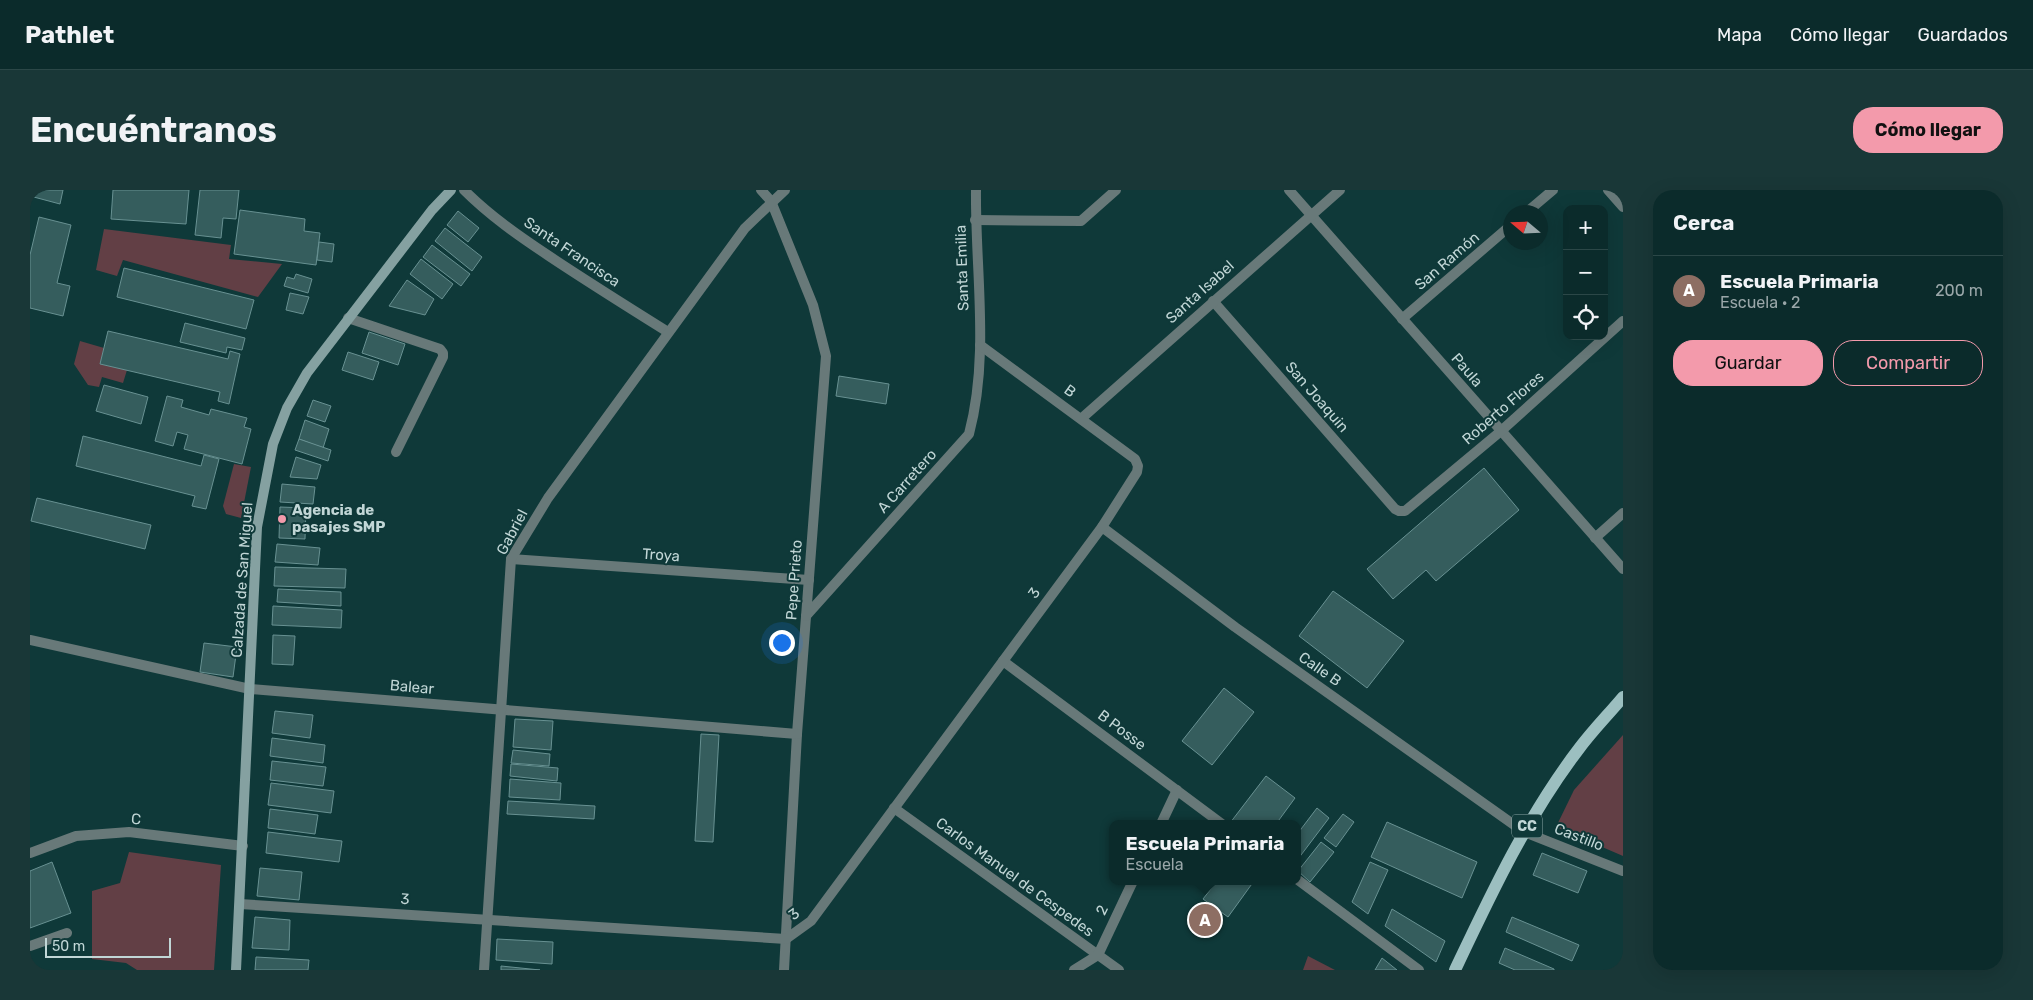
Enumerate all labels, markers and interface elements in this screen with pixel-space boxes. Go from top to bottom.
text: Pathlet [25,21,114,49]
text: Mapa [1717,24,1762,46]
text: Cómo llegar [1790,24,1889,46]
text: Guardados [1917,24,2008,46]
button: Cómo llegar [1853,107,2003,153]
text: Encuéntranos [30,109,277,151]
north arrow [1503,205,1548,250]
map controls [1563,205,1608,340]
button: + [1563,205,1608,250]
text: Cerca [1673,210,1734,235]
street label: Santa Francisca [521,213,623,291]
street label: Santa Emilia [952,225,972,311]
street label: San Ramón [1411,228,1483,294]
button: − [1563,250,1608,295]
street label: Santa Isabel [1162,257,1238,327]
text: Escuela Primaria [1720,270,1879,293]
text: A [1683,281,1695,300]
text: 200 m [1935,281,1983,300]
text: Escuela · 2 [1720,293,1801,312]
button: locate [1563,295,1608,340]
button: Guardar [1673,340,1823,386]
button: Compartir [1833,340,1983,386]
street label: Paula [1448,349,1486,391]
street label: San Joaquin [1282,358,1352,436]
street label: Roberto Flores [1459,367,1548,448]
street label: B [1061,381,1079,401]
street label: A Carretero [874,445,940,517]
place label: Agencia de pasajes SMP [292,501,385,536]
street label: Calzada de San Miguel [228,502,256,658]
street label: Gabriel [493,506,531,558]
marker: Agencia de pasajes SMP [276,513,288,525]
street label: Pepe Prieto [782,539,806,621]
street label: Troya [642,545,680,565]
street label: 3 [1024,584,1044,602]
your location [769,630,795,656]
street label: Calle B [1295,648,1345,690]
street label: Balear [389,676,435,698]
street label: B Posse [1094,706,1150,754]
street label: C [130,810,142,828]
street label: Carlos Manuel de Cespedes [932,814,1098,941]
road number: CC [1512,814,1542,838]
street label: Castillo [1552,819,1606,855]
popup [1109,820,1301,885]
text: Escuela Primaria [1126,832,1284,855]
text: Escuela [1126,855,1184,874]
street label: 3 [400,890,410,908]
pin: A [1189,901,1221,939]
street label: 2 [1092,902,1112,918]
street label: 3 [785,904,803,924]
scale bar [45,935,171,958]
text: 50 m [52,938,85,955]

